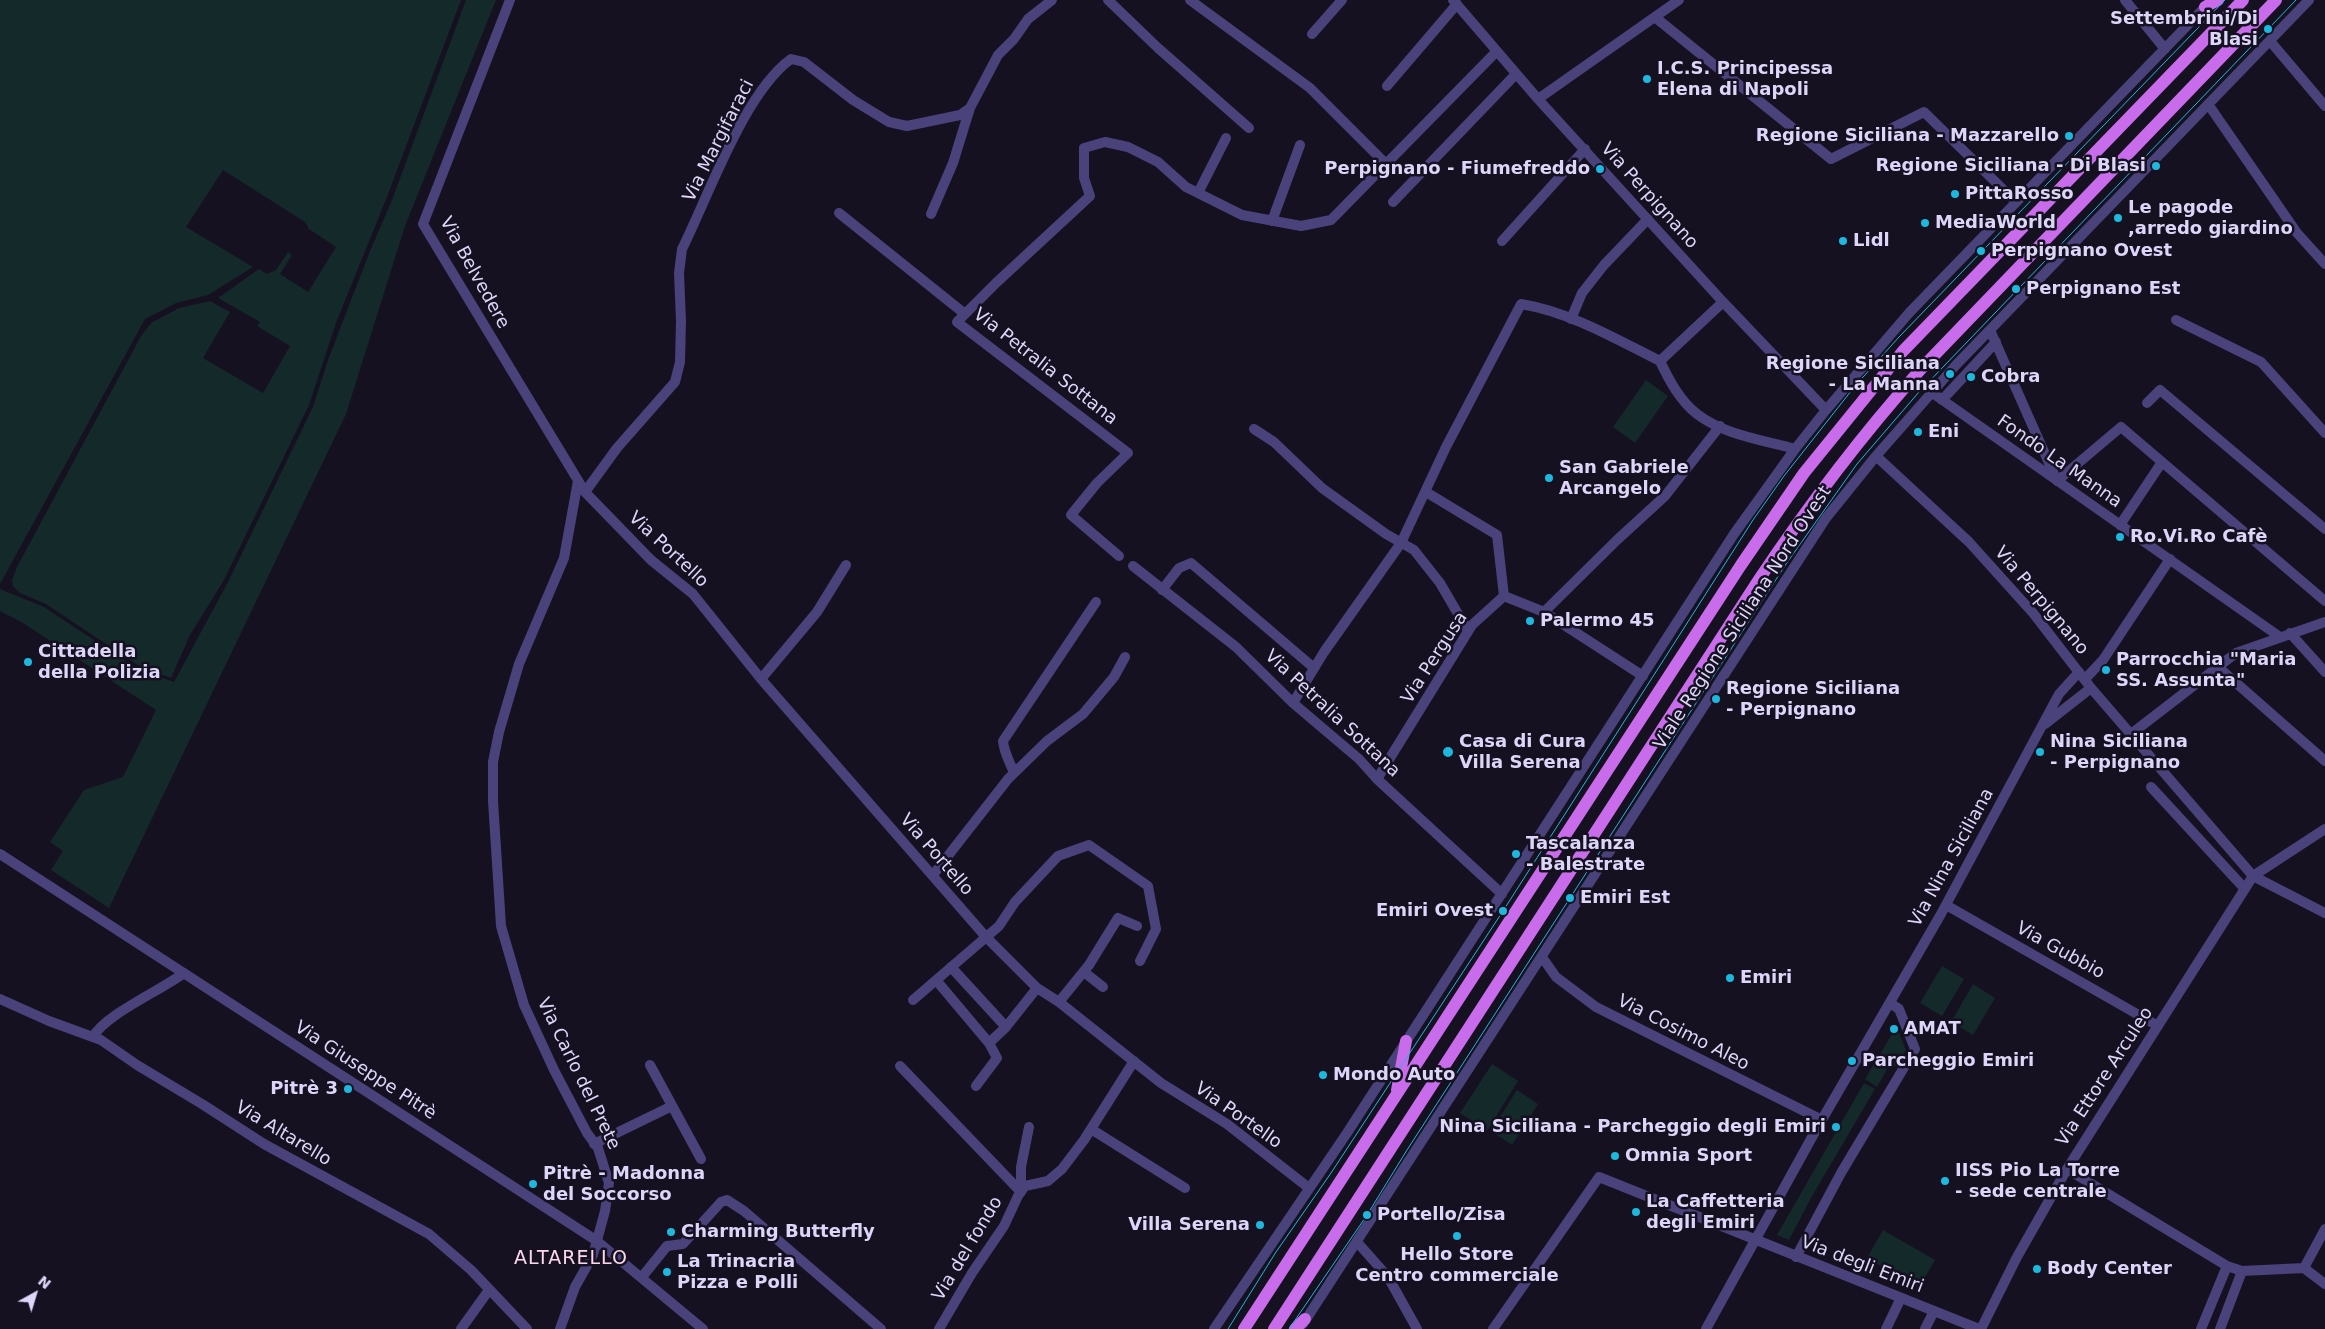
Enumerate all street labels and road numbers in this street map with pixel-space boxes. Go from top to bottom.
street label: Via Margifaraci [679,76,759,206]
street label: Via Perpignano [1596,139,1702,253]
street label: Via Belvedere [434,213,514,333]
street label: Via Petralia Sottana [969,304,1121,430]
street label: Fondo La Manna [1992,411,2126,513]
street label: Viale Regione Siciliana Nord Ovest [1650,482,1836,754]
street label: Via Portello [624,508,712,592]
street label: Via Perpignano [1989,542,2093,660]
street label: Via Pergusa [1397,608,1473,708]
street label: Via Petralia Sottana [1260,646,1404,782]
street label: Via Nina Siciliana [1905,785,1999,931]
street label: Via Portello [895,810,977,900]
street label: Via Gubbio [2012,918,2108,984]
street label: Via Cosimo Aleo [1613,990,1753,1076]
street label: Via Carlo del Prete [532,994,624,1154]
street label: Via Ettore Arculeo [2052,1003,2158,1151]
street label: Via Giuseppe Pitrè [290,1017,440,1125]
street label: Via Portello [1190,1078,1286,1154]
street label: Via Altarello [231,1097,335,1171]
street label: Via del fondo [928,1193,1008,1305]
street label: Via degli Emiri [1798,1232,1926,1298]

